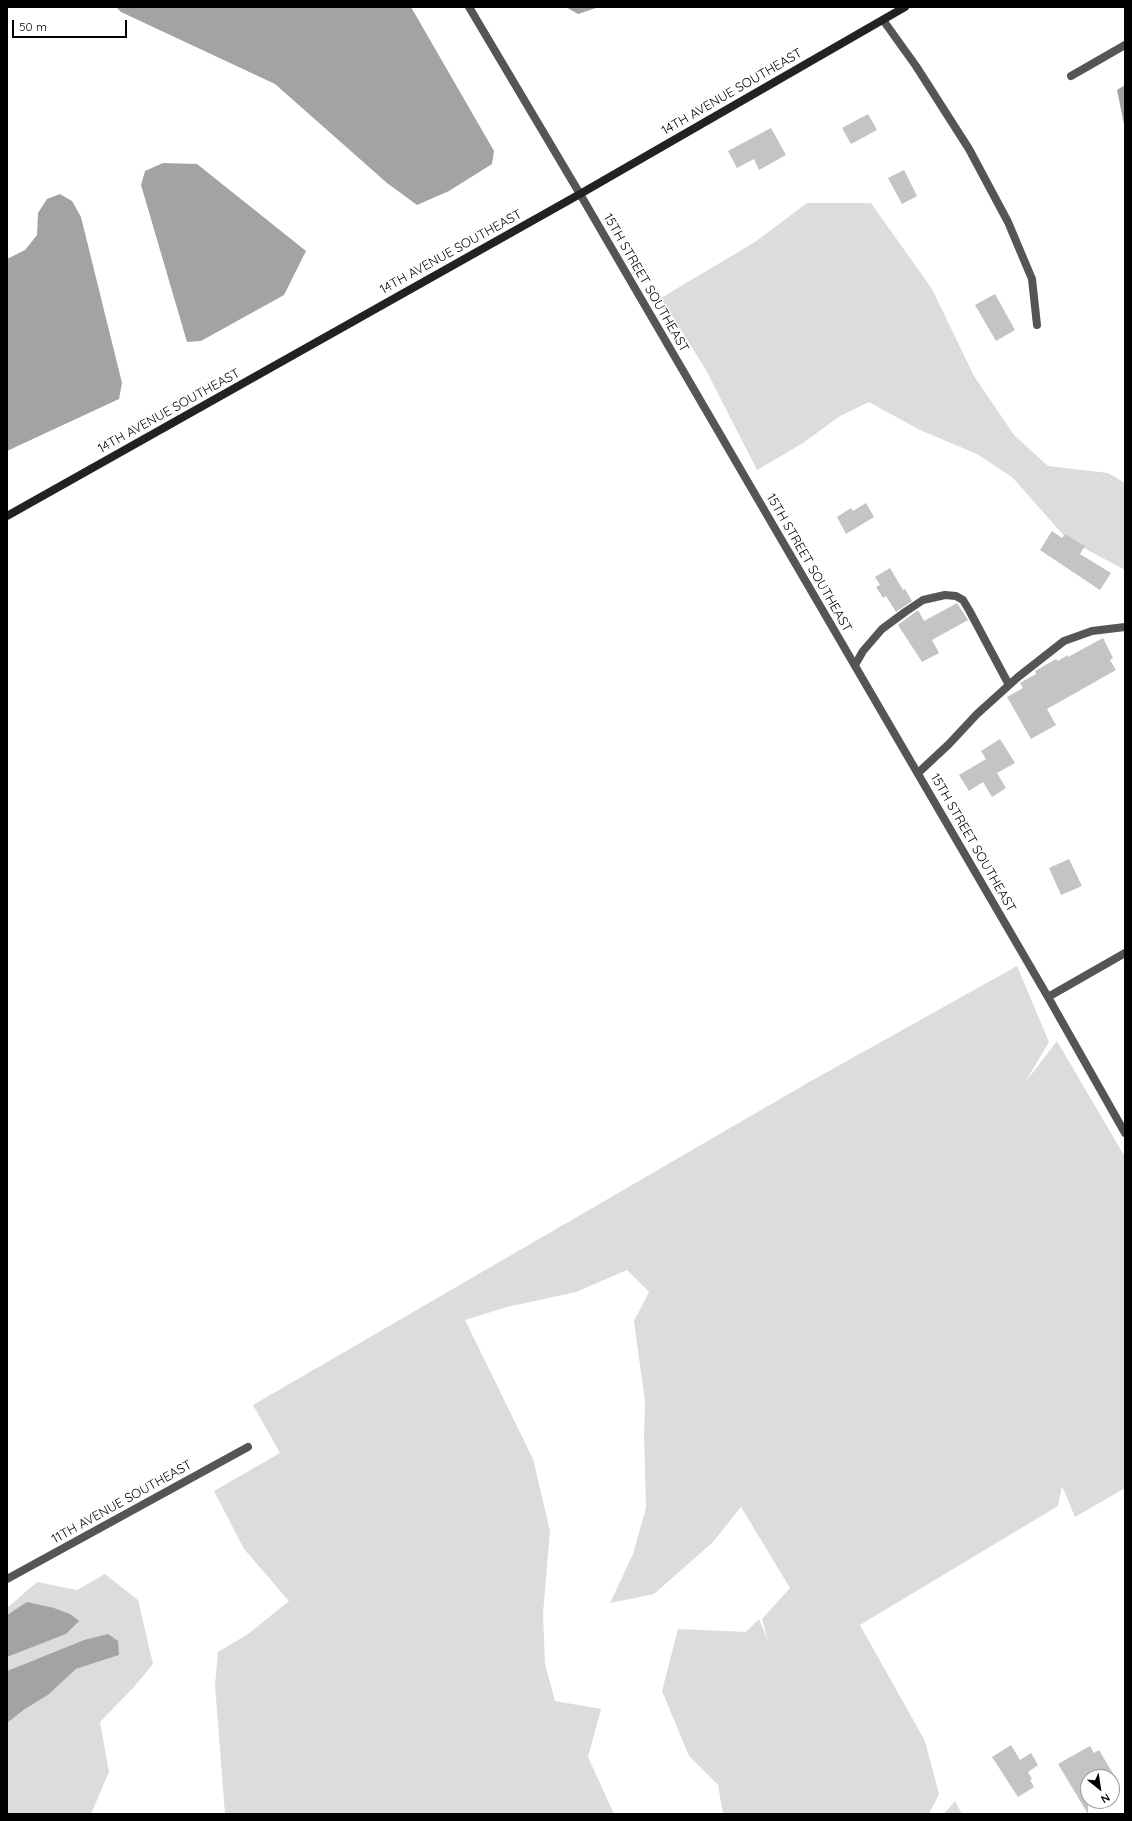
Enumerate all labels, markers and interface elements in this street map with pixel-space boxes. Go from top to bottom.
scale bar [14,12,129,38]
text: 50 m [19,19,47,34]
street label: 14TH AVENUE SOUTHEAST [659,45,805,139]
street label: 14TH AVENUE SOUTHEAST [377,206,525,298]
street label: 15TH STREET SOUTHEAST [600,211,692,355]
street label: 14TH AVENUE SOUTHEAST [95,365,243,457]
street label: 15TH STREET SOUTHEAST [763,491,855,635]
street label: 15TH STREET SOUTHEAST [927,771,1019,915]
street label: 11TH AVENUE SOUTHEAST [49,1457,195,1547]
north arrow [1080,1769,1120,1809]
text: N [1098,1790,1113,1807]

